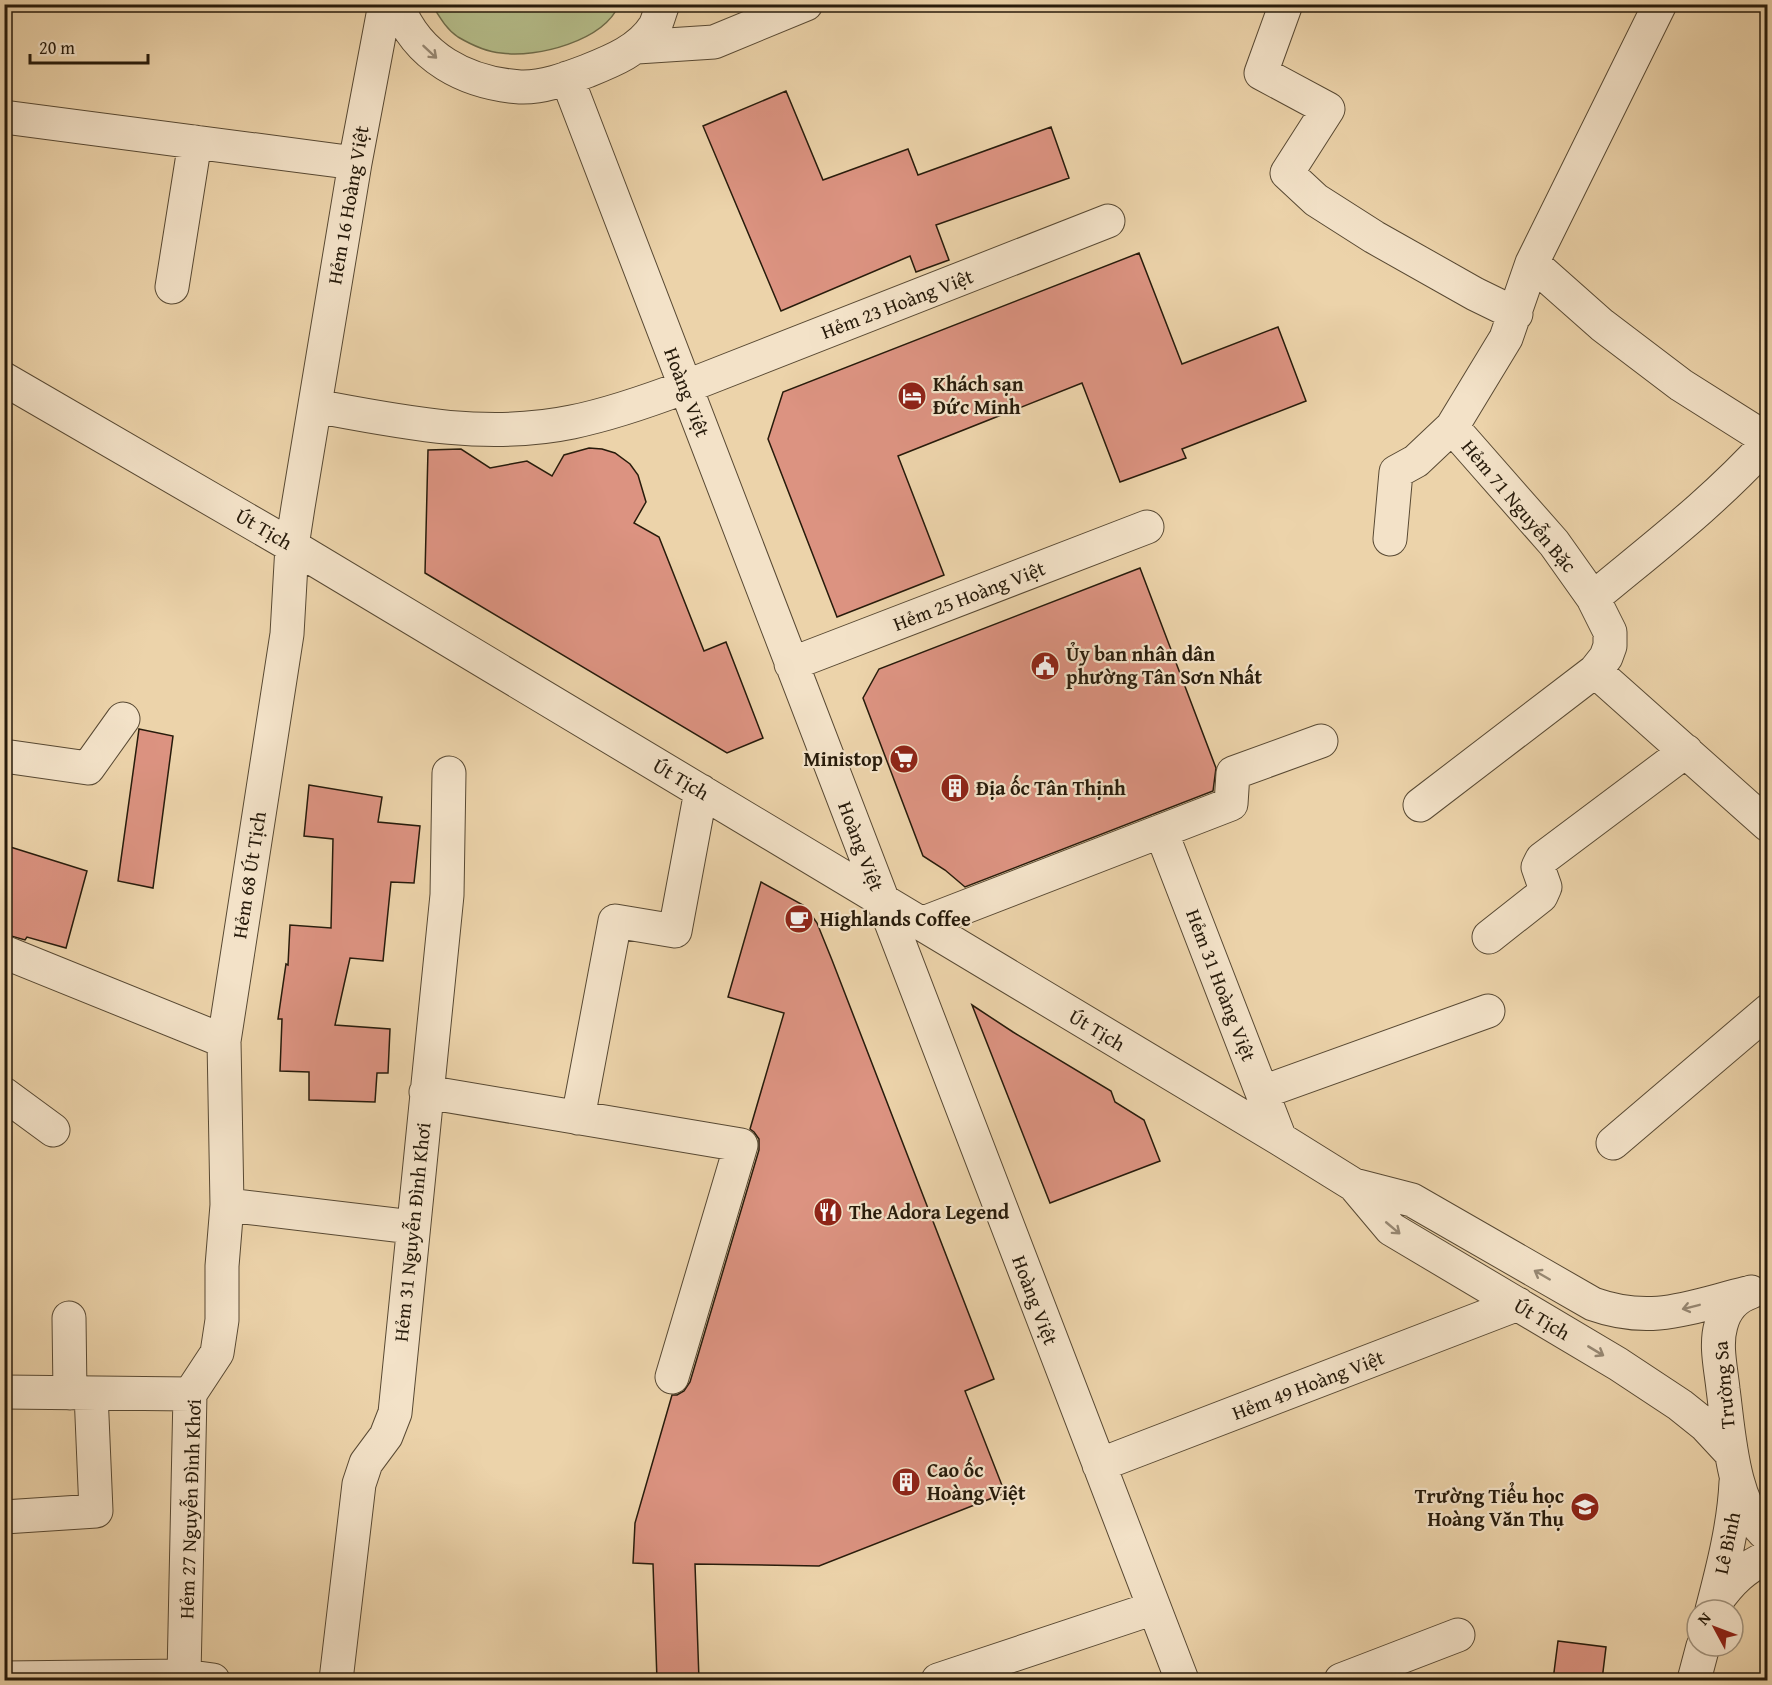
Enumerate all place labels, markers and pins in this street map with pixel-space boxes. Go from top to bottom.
place label: Khách sạn Đức Minh [933,369,1024,421]
hotel icon: Khách sạn Đức Minh [896,380,928,412]
place label: Ủy ban nhân dân phường Tân Sơn Nhất [1066,639,1263,691]
public building icon: Ủy ban nhân dân phường Tân Sơn Nhất [1029,650,1061,682]
supermarket icon: Ministop [888,743,920,775]
place label: Ministop [803,744,883,773]
building icon: Địa ốc Tân Thịnh [939,772,971,804]
place label: Địa ốc Tân Thịnh [976,773,1126,802]
cafe icon: Highlands Coffee [783,903,815,935]
place label: Highlands Coffee [820,904,971,933]
restaurant icon: The Adora Legend [812,1196,844,1228]
place label: The Adora Legend [849,1197,1010,1226]
place label: Cao ốc Hoàng Việt [927,1455,1026,1507]
building icon: Cao ốc Hoàng Việt [890,1466,922,1498]
place label: Trường Tiểu học Hoàng Văn Thụ [1415,1481,1565,1533]
school or university icon: Trường Tiểu học Hoàng Văn Thụ [1569,1491,1601,1523]

